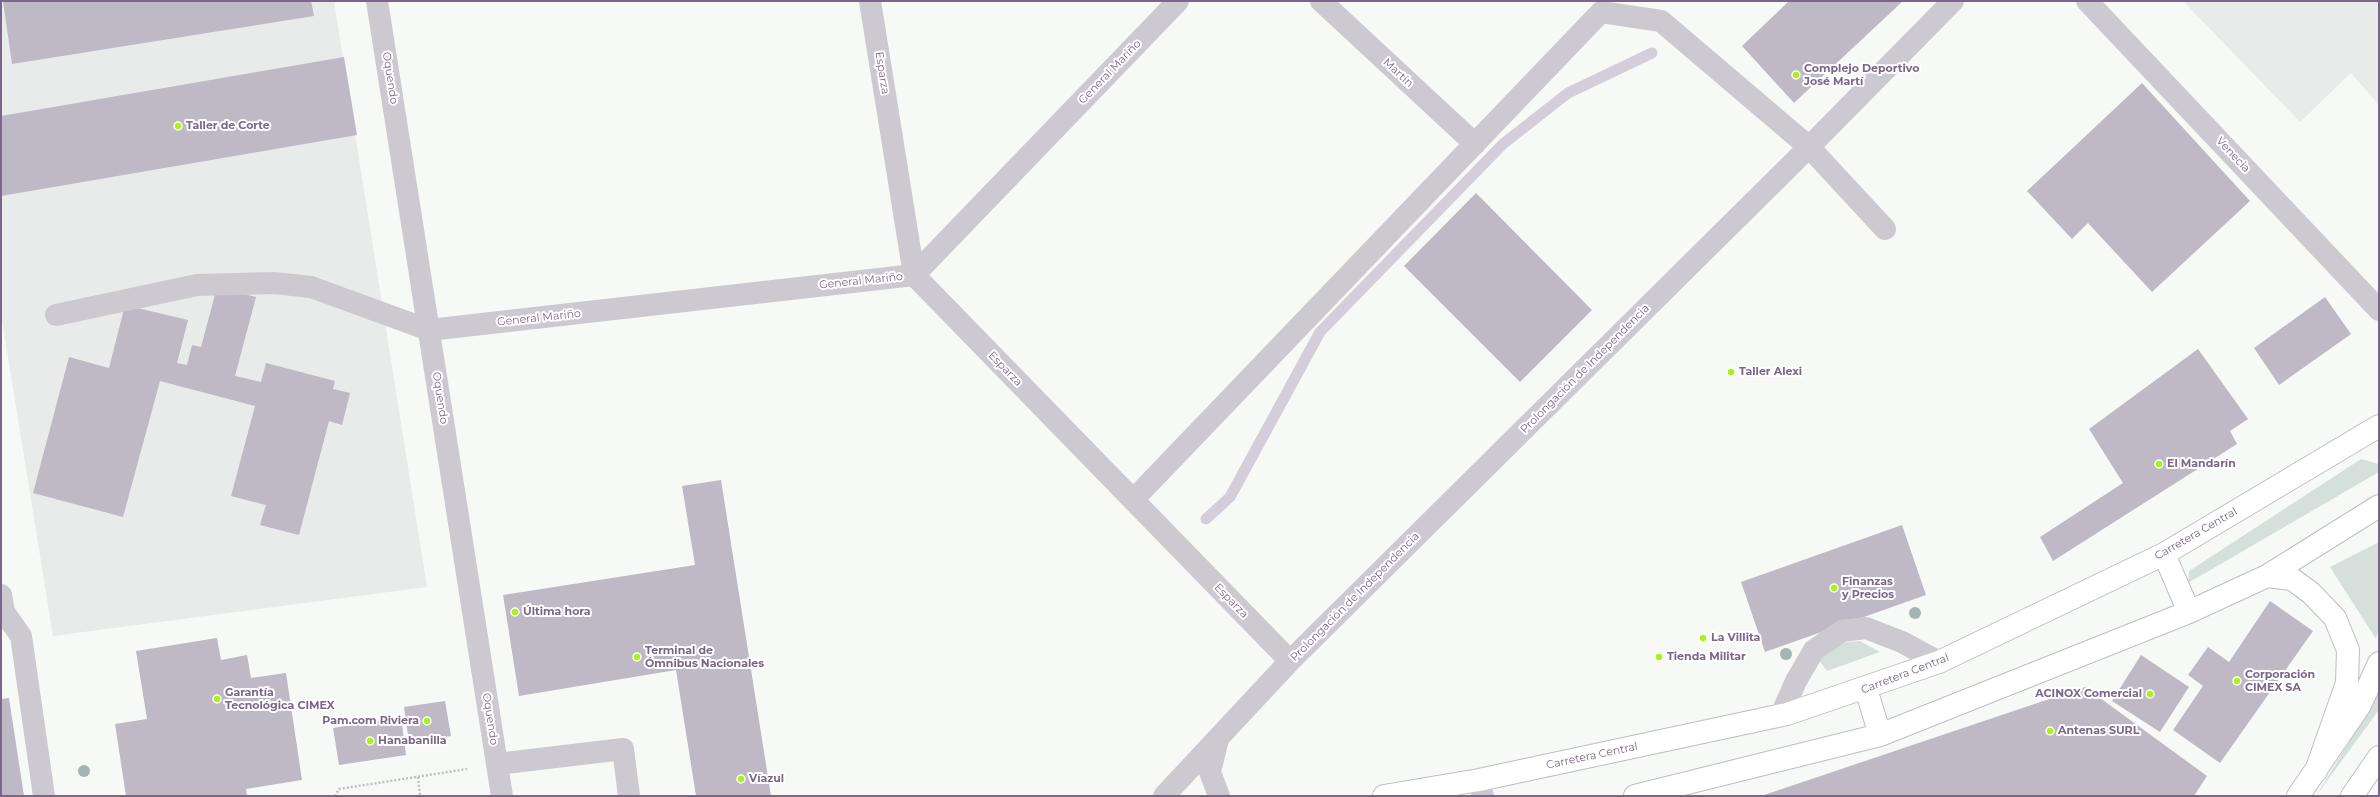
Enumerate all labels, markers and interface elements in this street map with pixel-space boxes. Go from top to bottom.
street label: General Mariño [1076,37,1144,107]
street label: Oquendo [379,51,401,105]
street label: Esparza [872,51,892,95]
street label: Martín [1380,56,1416,90]
place label: Complejo Deportivo José Martí [1804,62,1919,88]
marker: Complejo Deportivo José Martí [1791,70,1801,80]
place label: Taller de Corte [186,119,270,133]
marker: Taller de Corte [173,121,183,131]
street label: Venecia [2213,135,2253,175]
street label: General Mariño [818,270,904,292]
street label: Prolongación de Independencia [1518,302,1652,436]
street label: General Mariño [496,307,582,329]
street label: Esparza [985,349,1025,389]
place label: Taller Alexi [1739,365,1802,379]
marker: Taller Alexi [1726,367,1736,377]
street label: Oquendo [429,371,451,425]
place label: El Mandarín [2167,457,2236,471]
marker: El Mandarín [2154,459,2164,469]
street label: Carretera Central [2152,505,2240,563]
street label: Prolongación de Independencia [1288,530,1422,664]
place label: Finanzas y Precios [1842,575,1894,601]
street label: Esparza [1211,581,1251,621]
marker: Finanzas y Precios [1829,583,1839,593]
place label: Última hora [523,605,590,619]
marker: Última hora [510,607,520,617]
place label: La Villita [1711,631,1760,645]
marker: La Villita [1698,633,1708,643]
place label: Terminal de Ómnibus Nacionales [645,644,764,670]
place label: Tienda Militar [1667,650,1746,664]
street label: Carretera Central [1859,651,1951,697]
marker: Terminal de Ómnibus Nacionales [632,652,642,662]
marker: Tienda Militar [1654,652,1664,662]
place label: Corporación CIMEX SA [2245,668,2315,694]
marker: Corporación CIMEX SA [2232,676,2242,686]
place label: Garantía Tecnológica CIMEX [225,686,335,712]
place label: ACINOX Comercial [2035,687,2142,701]
marker: ACINOX Comercial [2145,689,2155,699]
street label: Oquendo [479,692,501,746]
marker: Garantía Tecnológica CIMEX [212,694,222,704]
place label: Pam.com Riviera [322,714,419,728]
marker: Pam.com Riviera [422,716,432,726]
place label: Antenas SURL [2058,724,2139,738]
marker: Antenas SURL [2045,726,2055,736]
place label: Hanabanilla [378,734,447,748]
marker: Hanabanilla [365,736,375,746]
street label: Carretera Central [1545,740,1639,772]
place label: Víazul [749,772,784,786]
marker: Víazul [736,774,746,784]

